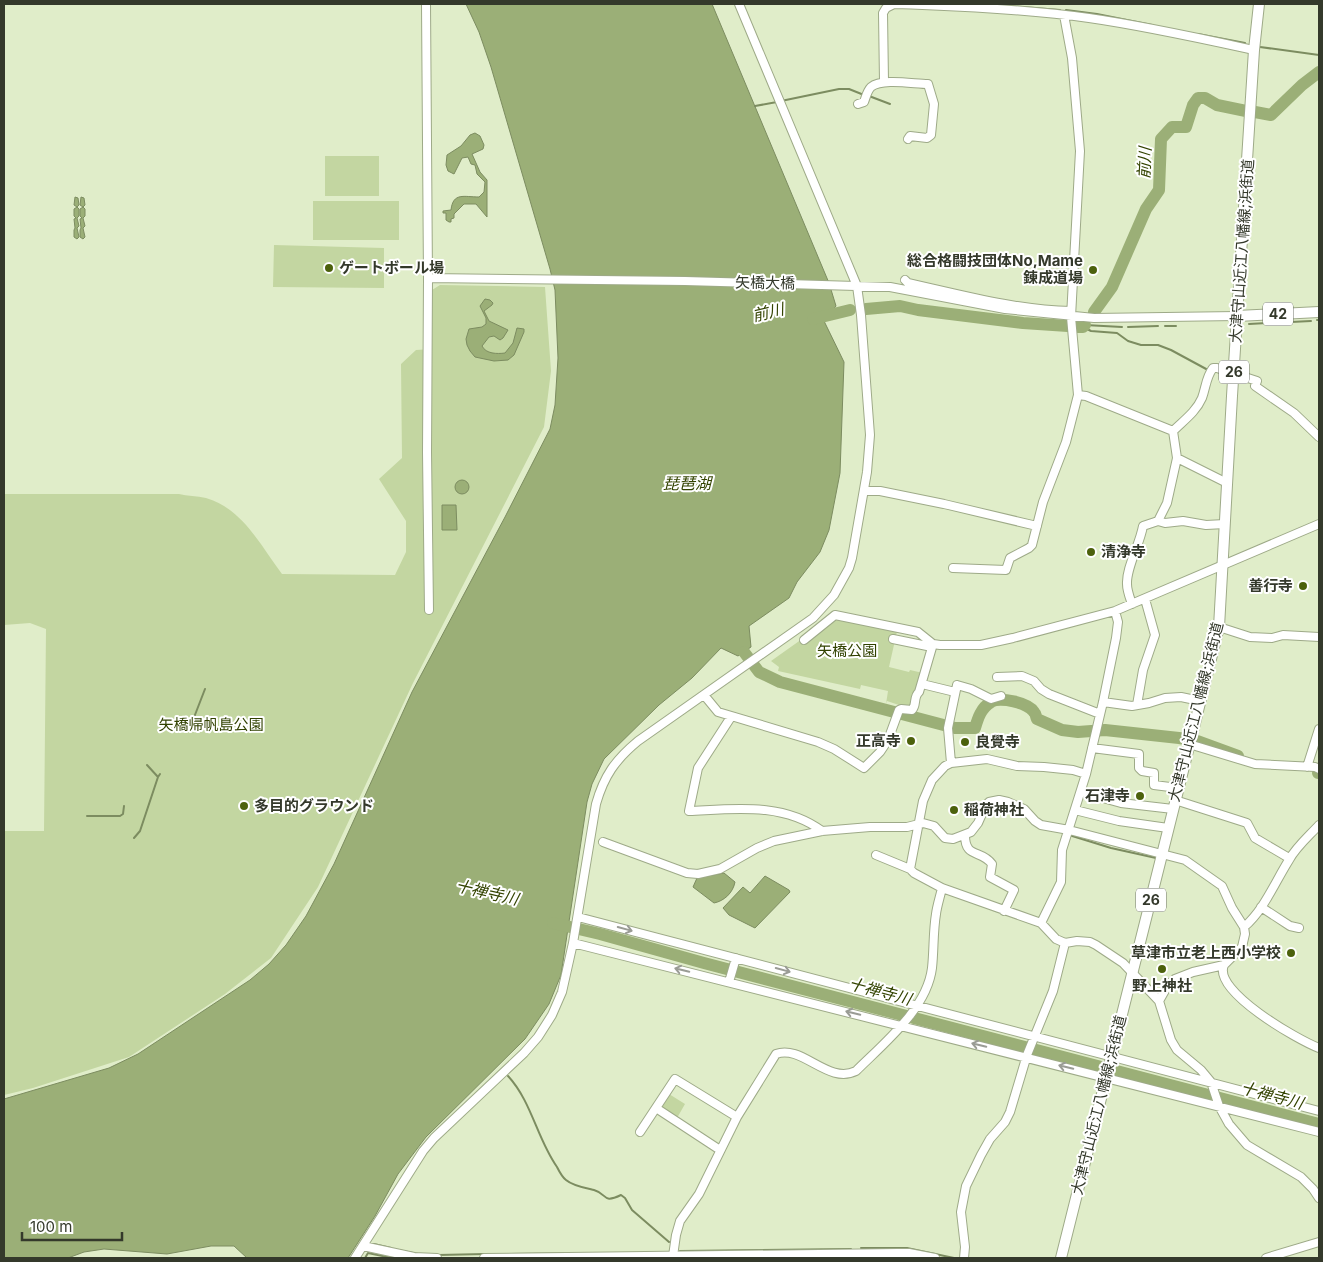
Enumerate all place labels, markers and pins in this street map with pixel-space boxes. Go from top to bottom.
place label: 総合格闘技団体No,Mame 錬成道場 [907,251,1083,287]
place label: ゲートボール場 [339,258,444,277]
marker: ゲートボール場 [323,262,335,274]
marker: 総合格闘技団体No,Mame 錬成道場 [1087,264,1099,276]
place label: 清浄寺 [1101,542,1146,561]
marker: 清浄寺 [1085,546,1097,558]
place label: 善行寺 [1248,576,1293,595]
marker: 善行寺 [1297,580,1309,592]
place label: 正高寺 [856,731,901,750]
place label: 良覺寺 [975,732,1020,751]
marker: 正高寺 [905,735,917,747]
marker: 良覺寺 [959,736,971,748]
place label: 石津寺 [1085,786,1130,805]
marker: 石津寺 [1134,790,1146,802]
place label: 多目的グラウンド [254,796,374,815]
marker: 多目的グラウンド [238,800,250,812]
place label: 稲荷神社 [964,800,1024,819]
marker: 稲荷神社 [948,804,960,816]
place label: 草津市立老上西小学校 [1131,943,1281,962]
marker: 草津市立老上西小学校 [1285,947,1297,959]
marker: 野上神社 [1156,963,1168,975]
place label: 野上神社 [1132,976,1192,995]

